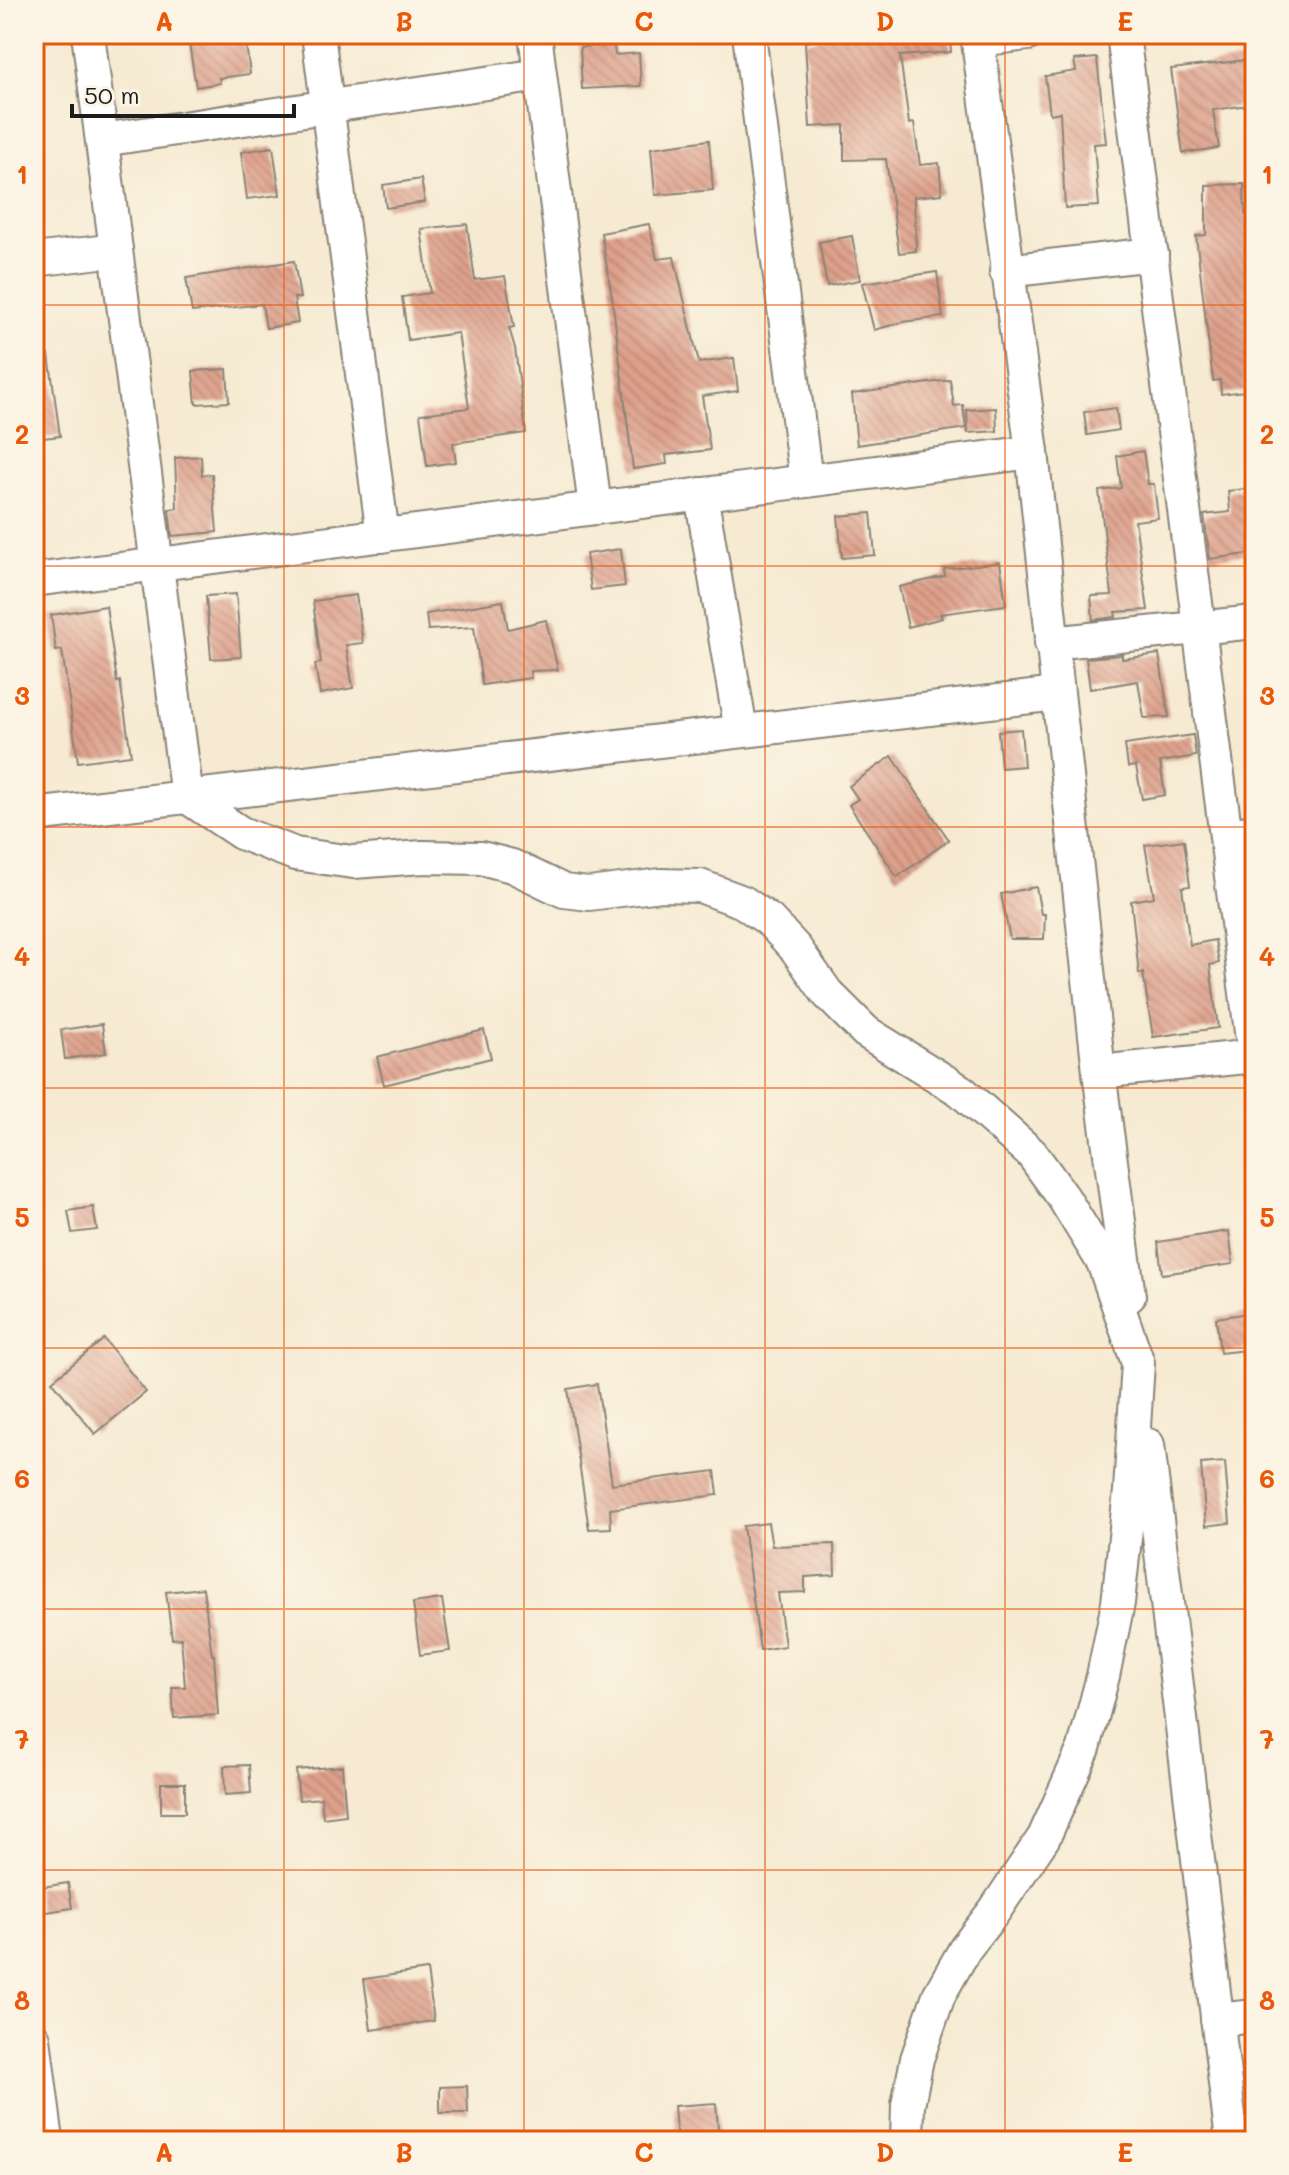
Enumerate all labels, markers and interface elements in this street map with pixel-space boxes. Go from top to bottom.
text: A [155,4,173,38]
text: B [395,4,413,38]
text: C [634,4,654,38]
text: D [876,4,894,38]
text: E [1117,4,1133,38]
scale bar [72,68,294,118]
text: 50 m [84,79,140,110]
text: 1 [16,157,28,191]
text: 1 [1261,157,1273,191]
text: 2 [15,417,29,451]
text: 2 [1260,417,1274,451]
text: 3 [14,678,30,712]
text: 3 [1259,678,1275,712]
text: 4 [14,939,30,973]
text: 4 [1259,939,1275,973]
text: 5 [14,1200,30,1234]
text: 5 [1259,1200,1275,1234]
text: 6 [14,1461,30,1495]
text: 6 [1259,1461,1275,1495]
text: 7 [15,1722,29,1756]
text: 7 [1260,1722,1274,1756]
text: 8 [14,1983,30,2017]
text: 8 [1259,1983,1275,2017]
text: A [155,2135,173,2169]
text: B [395,2135,413,2169]
text: C [634,2135,654,2169]
text: D [876,2135,894,2169]
text: E [1117,2135,1133,2169]

